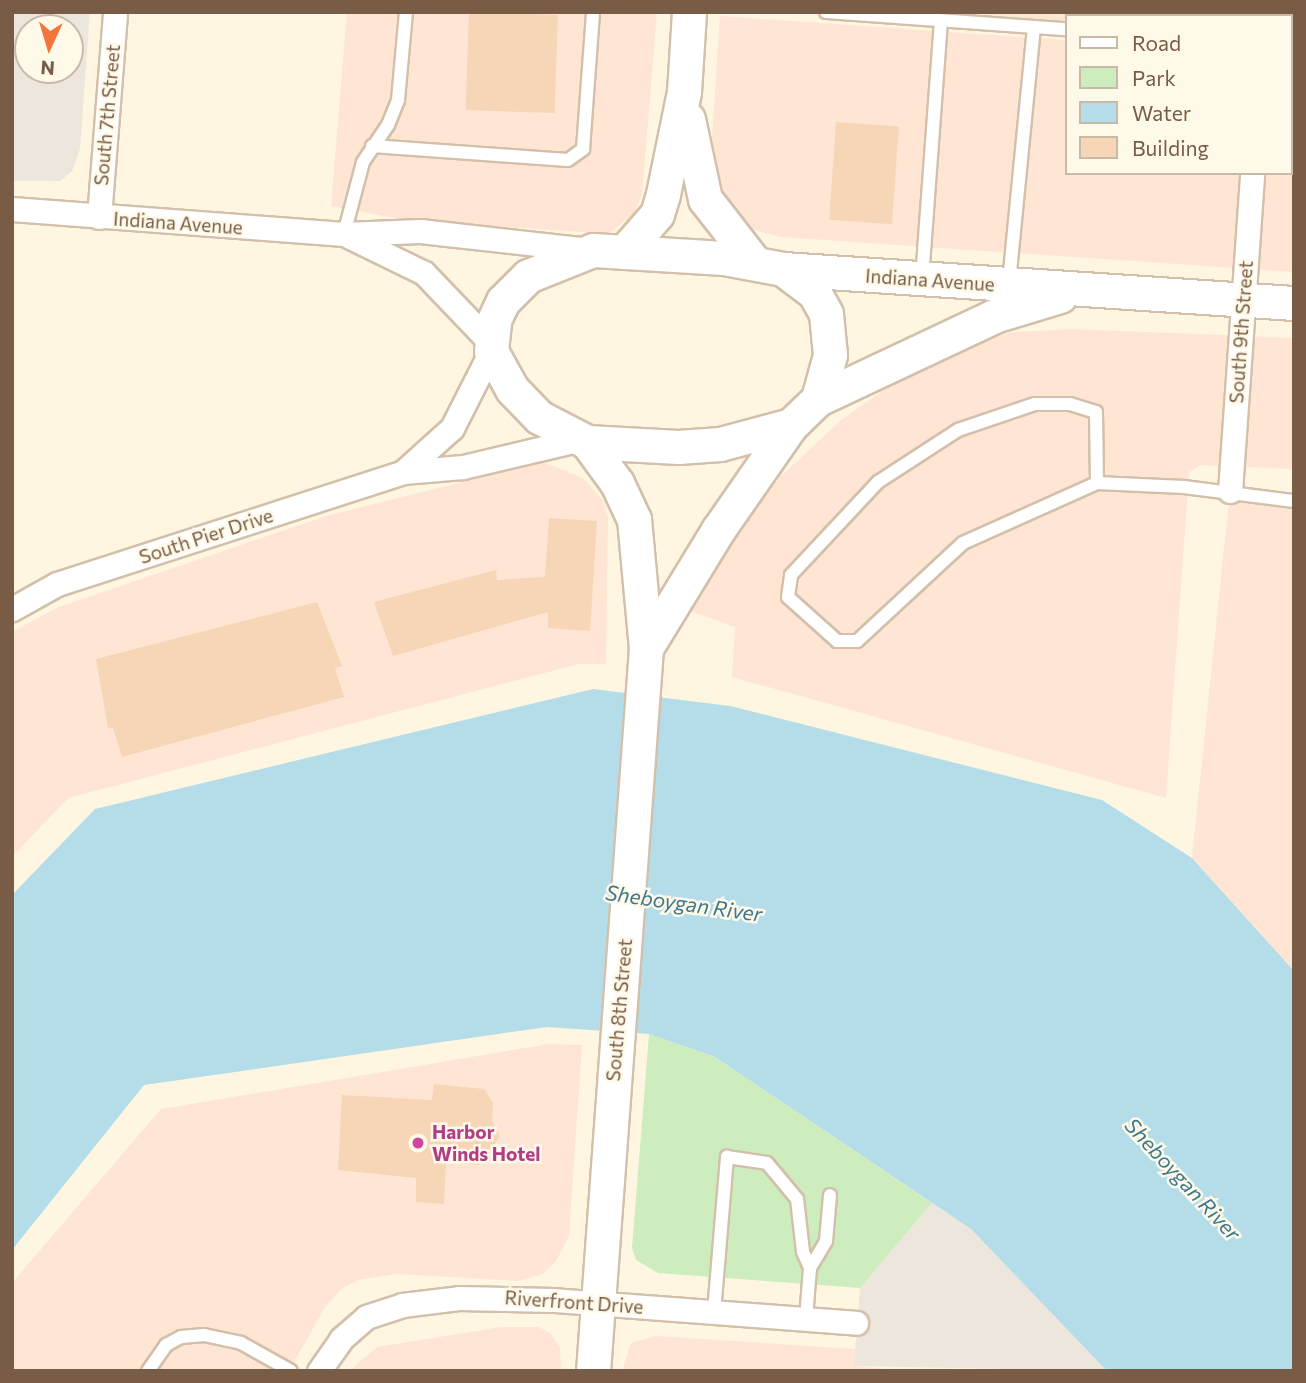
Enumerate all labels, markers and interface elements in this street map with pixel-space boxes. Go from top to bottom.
north arrow [14,14,84,84]
legend [1064,14,1292,175]
text: Road [1132,30,1181,55]
street label: South 7th Street [89,44,125,186]
text: N [40,56,56,80]
text: Park [1132,65,1176,90]
text: Water [1132,100,1191,125]
text: Building [1132,135,1209,160]
street label: Indiana Avenue [112,207,244,239]
street label: South 9th Street [1225,260,1257,404]
street label: Indiana Avenue [864,264,996,296]
street label: South Pier Drive [136,504,276,568]
water label: Sheboygan River [604,880,764,926]
street label: South 8th Street [601,938,637,1082]
water label: Sheboygan River [1120,1113,1246,1245]
place label: Harbor Winds Hotel [432,1121,540,1165]
marker: Harbor Winds Hotel [410,1135,426,1151]
street label: Riverfront Drive [504,1286,644,1318]

